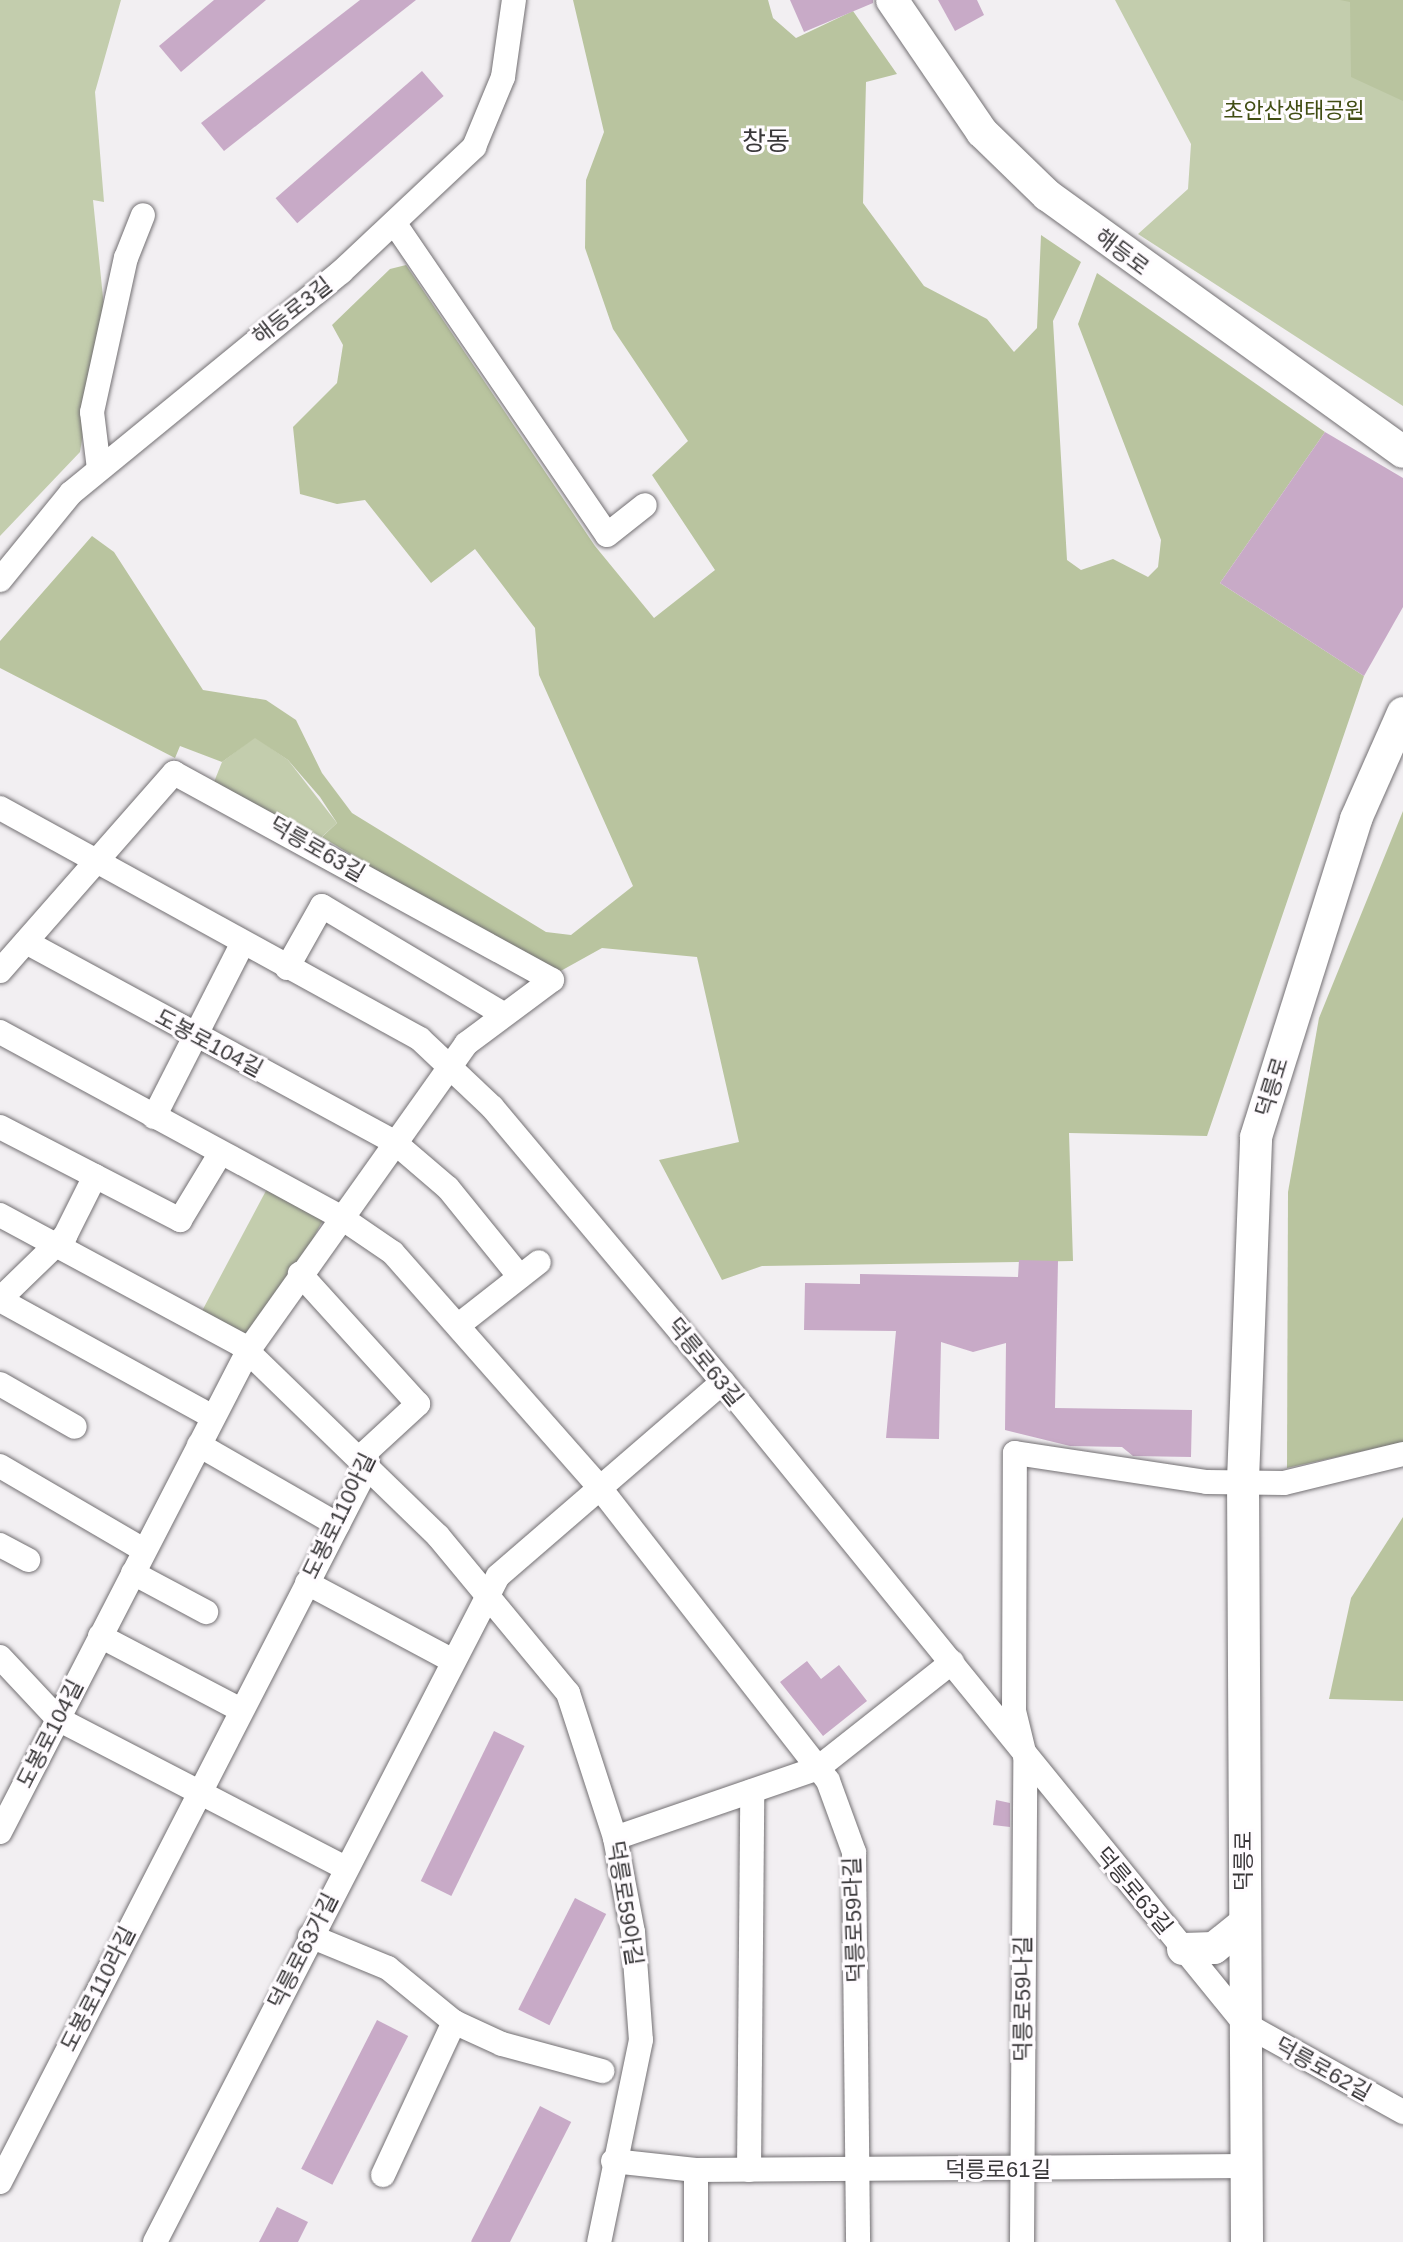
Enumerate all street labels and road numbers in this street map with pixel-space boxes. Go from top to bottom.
street label: 해등로 [1090,223,1154,281]
street label: 해등로3길 [247,272,337,350]
street label: 덕릉로63길 [265,811,369,887]
street label: 도봉로104길 [151,1004,267,1082]
street label: 덕릉로 [1251,1054,1293,1120]
street label: 덕릉로63길 [662,1313,748,1411]
street label: 도봉로110아길 [297,1449,381,1583]
street label: 도봉로104길 [12,1676,88,1792]
street label: 덕릉로 [1231,1831,1257,1891]
street label: 덕릉로59아길 [602,1839,648,1967]
street label: 덕릉로63길 [1090,1842,1178,1940]
street label: 덕릉로59라길 [839,1857,869,1983]
street label: 덕릉로63가길 [263,1889,343,2013]
street label: 도봉로110라길 [55,1922,141,2056]
street label: 덕릉로59나길 [1010,1936,1036,2062]
street label: 덕릉로62길 [1270,2032,1376,2106]
street label: 덕릉로61길 [945,2157,1051,2183]

